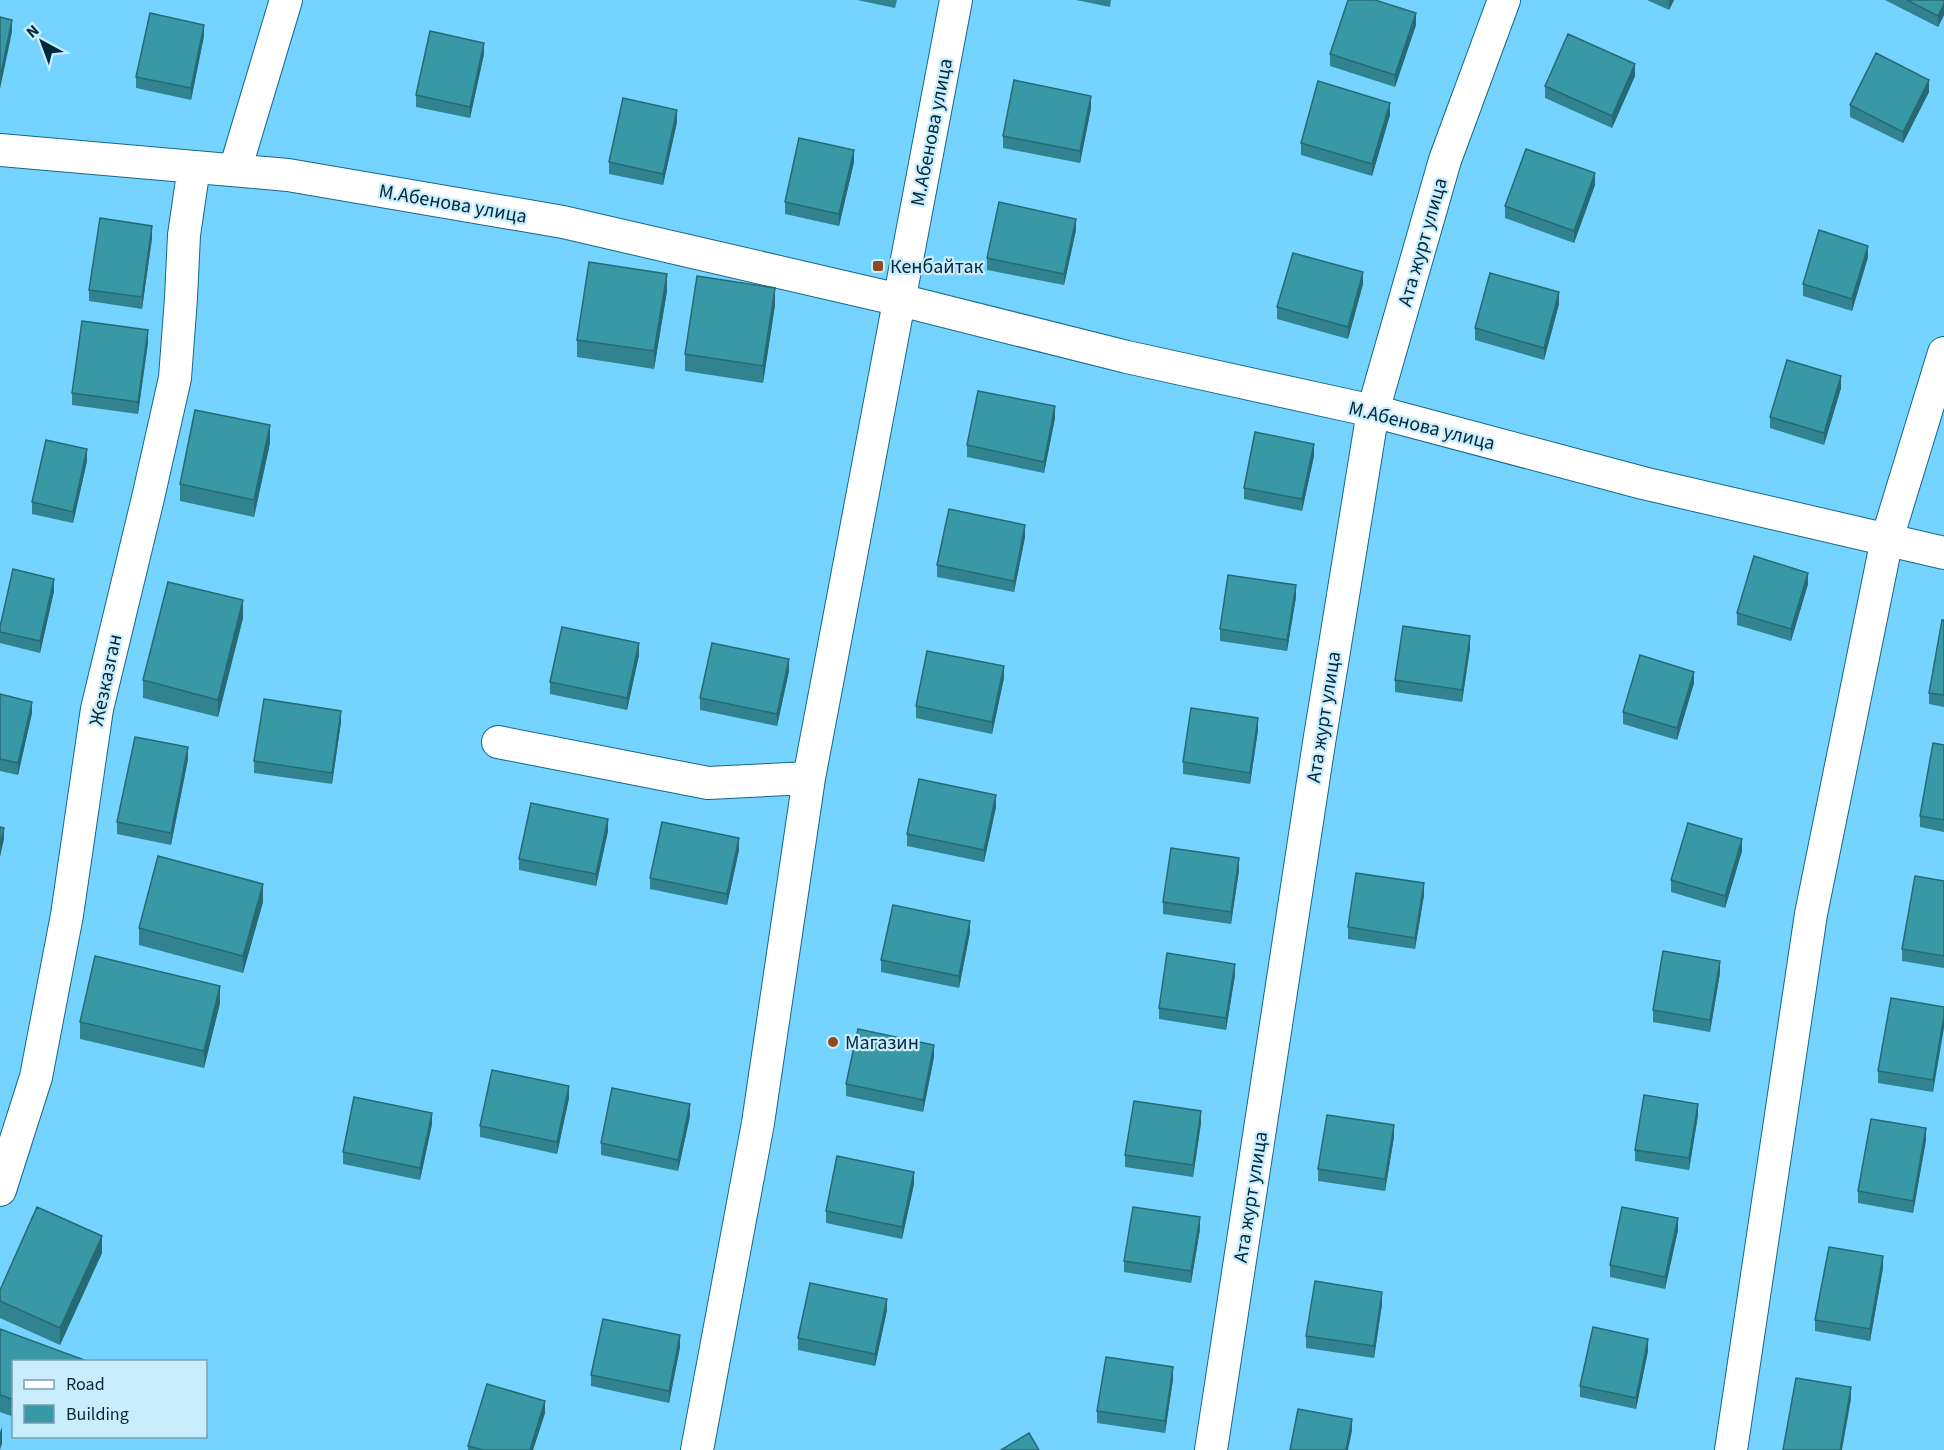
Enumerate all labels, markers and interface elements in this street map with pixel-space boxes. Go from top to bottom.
north arrow [12,12,72,72]
text: N [22,20,44,43]
street label: М.Абенова улица [904,56,960,208]
street label: Ата журт улица [1391,175,1455,310]
street label: М.Абенова улица [377,177,529,231]
place label: Кенбайтак [890,253,984,281]
marker: Кенбайтак [871,259,885,273]
street label: М.Абенова улица [1346,394,1498,458]
street label: Жезказган [83,632,129,729]
street label: Ата журт улица [1300,649,1348,785]
place label: Магазин [845,1029,919,1057]
marker: Магазин [826,1035,840,1049]
street label: Ата журт улица [1227,1129,1275,1265]
legend [12,1360,207,1438]
text: Road [66,1372,105,1397]
text: Building [66,1402,129,1427]

